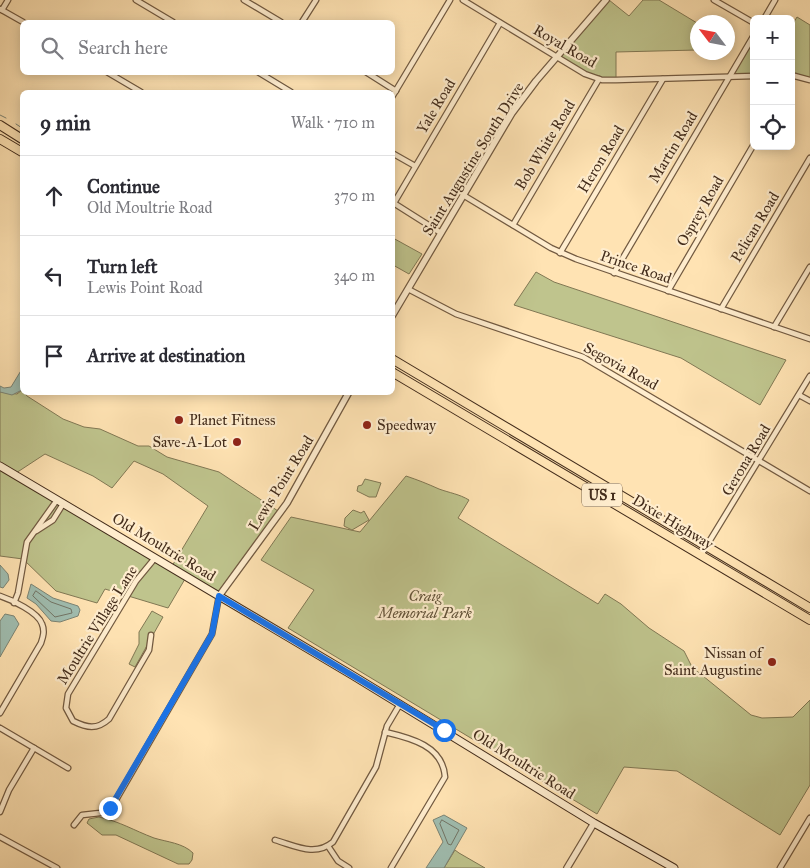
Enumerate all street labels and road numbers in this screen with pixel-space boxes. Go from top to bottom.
street label: Royal Road [530,21,600,72]
street label: Yale Road [413,75,460,137]
street label: Saint Augustine South Drive [418,79,528,239]
street label: Bob White Road [511,96,579,193]
street label: Martin Road [645,108,702,186]
street label: Heron Road [574,122,628,196]
street label: Osprey Road [673,172,728,249]
street label: Pelican Road [727,188,783,265]
street label: Prince Road [598,246,674,288]
street label: Segovia Road [581,338,662,394]
street label: Gerona Road [718,421,775,499]
street label: Lewis Point Road [245,432,318,534]
road number: US 1 [582,484,622,506]
street label: Dixie Highway [629,491,718,554]
street label: Old Moultrie Road [109,509,219,585]
street label: Moultrie Village Lane [53,562,141,688]
street label: Old Moultrie Road [469,725,579,803]

